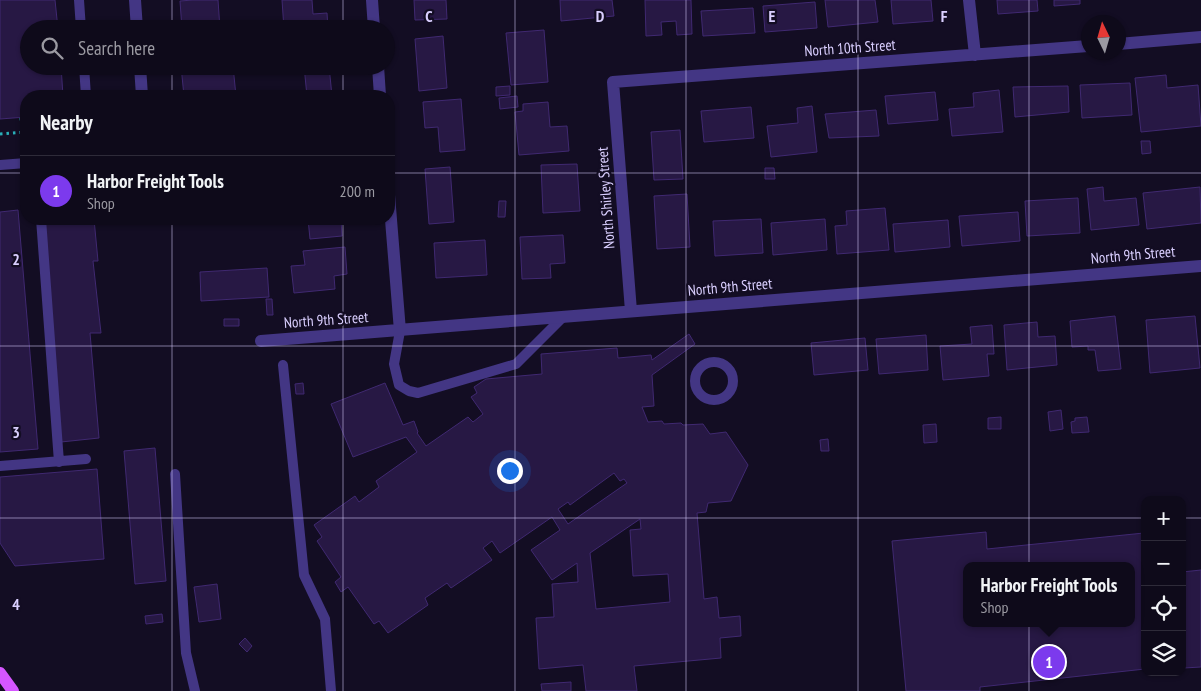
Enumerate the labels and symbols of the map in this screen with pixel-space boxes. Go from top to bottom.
text: C [425,6,433,26]
text: D [596,6,605,26]
text: E [769,6,776,26]
text: F [941,6,948,26]
north arrow [1081,15,1126,60]
street label: North 10th Street [804,35,896,60]
street label: North Shirley Street [592,146,619,250]
street label: North 9th Street [1090,241,1176,268]
text: 2 [12,249,20,269]
street label: North 9th Street [687,273,773,300]
street label: North 9th Street [283,307,369,332]
text: 3 [12,422,20,442]
your location [497,458,523,484]
text: 4 [12,594,20,614]
pin: 1 [1033,643,1065,681]

